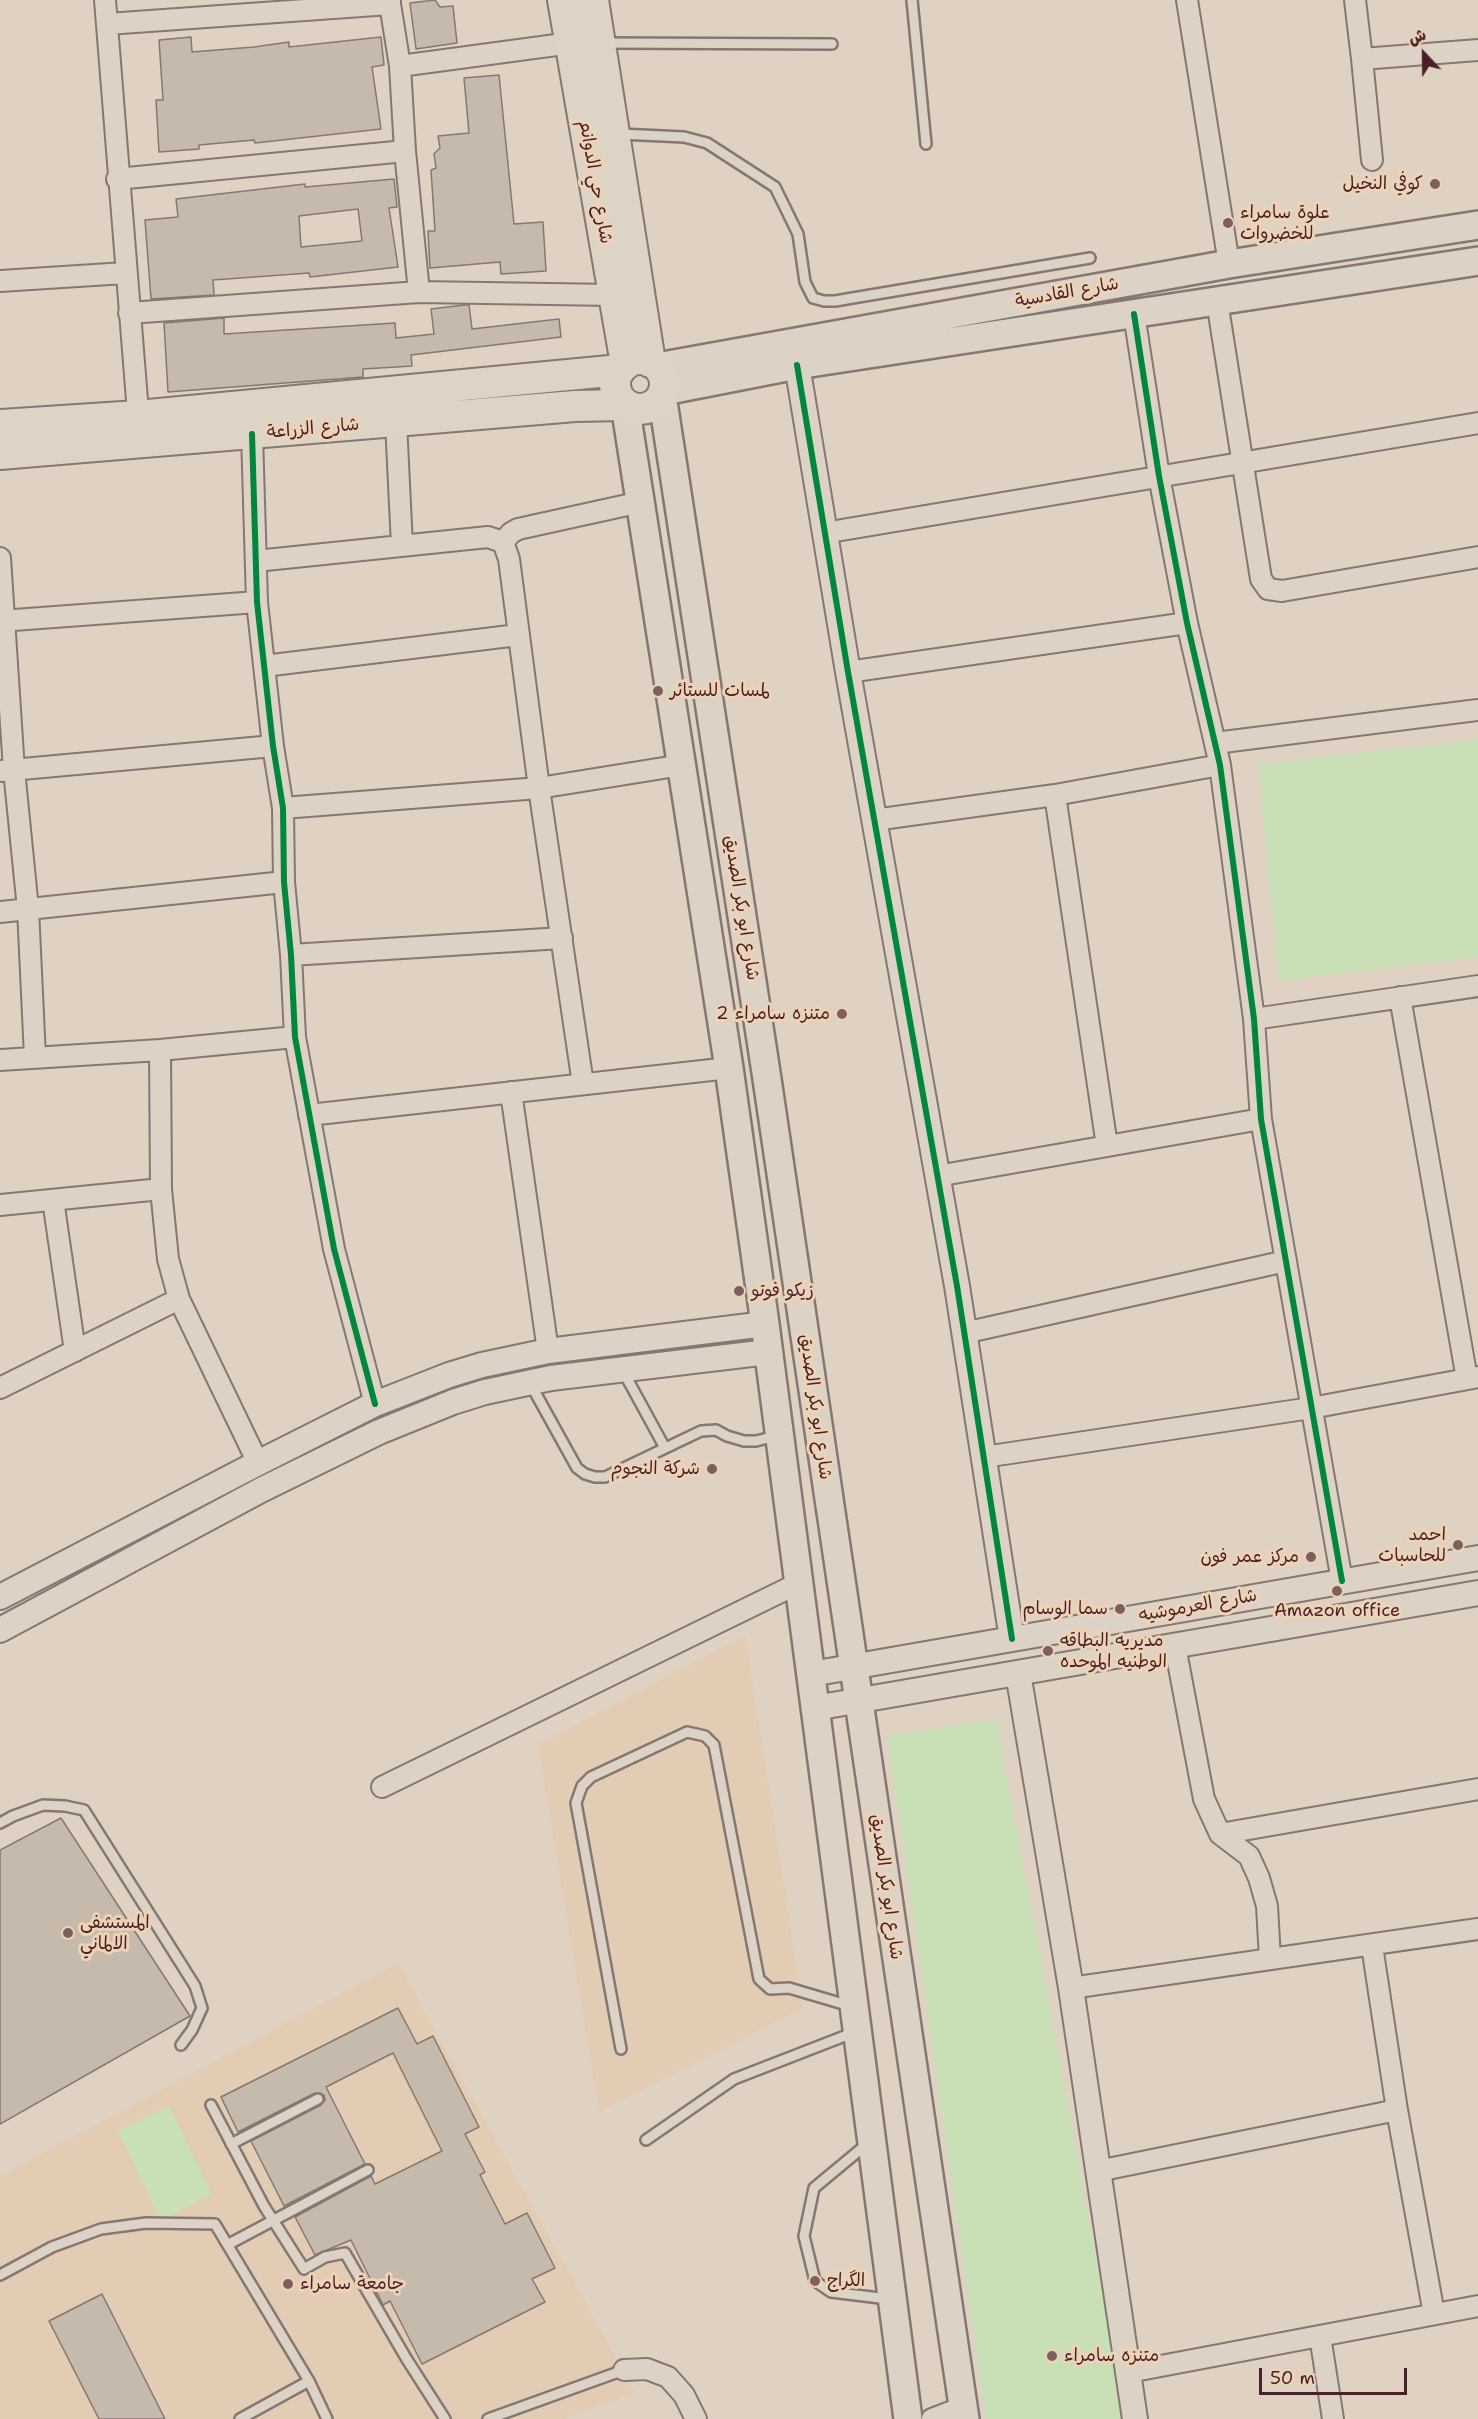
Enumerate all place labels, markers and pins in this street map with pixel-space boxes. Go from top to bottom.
place label: كوفي النخيل [1342,173,1423,195]
marker: كوفي النخيل [1428,177,1442,191]
place label: علوة سامراء للخضروات [1240,202,1330,244]
marker: علوة سامراء للخضروات [1221,216,1235,230]
place label: لمسات للستائر [670,680,770,702]
marker: لمسات للستائر [651,684,665,698]
place label: متنزه سامراء 2 [716,1003,830,1025]
marker: متنزه سامراء 2 [835,1007,849,1021]
place label: زيكو فوتو [751,1280,814,1302]
marker: زيكو فوتو [732,1284,746,1298]
place label: شركة النجوم [610,1458,700,1480]
marker: شركة النجوم [705,1462,719,1476]
place label: احمد للحاسبات [1378,1524,1446,1567]
marker: احمد للحاسبات [1451,1538,1465,1552]
place label: مركز عمر فون [1200,1546,1299,1568]
marker: مركز عمر فون [1304,1550,1318,1564]
marker: Amazon office [1330,1584,1344,1598]
place label: سما الوسام [1022,1598,1108,1620]
place label: Amazon office [1274,1600,1400,1622]
marker: سما الوسام [1113,1602,1127,1616]
place label: مديريه البطاقه الوطنيه الموحده [1060,1630,1167,1672]
marker: مديريه البطاقه الوطنيه الموحده [1041,1644,1055,1658]
place label: المستشفى الالماني [80,1912,150,1954]
marker: المستشفى الالماني [61,1926,75,1940]
place label: الگراج [827,2270,865,2292]
place label: جامعة سامراء [300,2273,404,2295]
marker: الگراج [808,2274,822,2288]
marker: جامعة سامراء [281,2277,295,2291]
place label: متنزه سامراء [1064,2345,1159,2367]
marker: متنزه سامراء [1045,2349,1059,2363]

